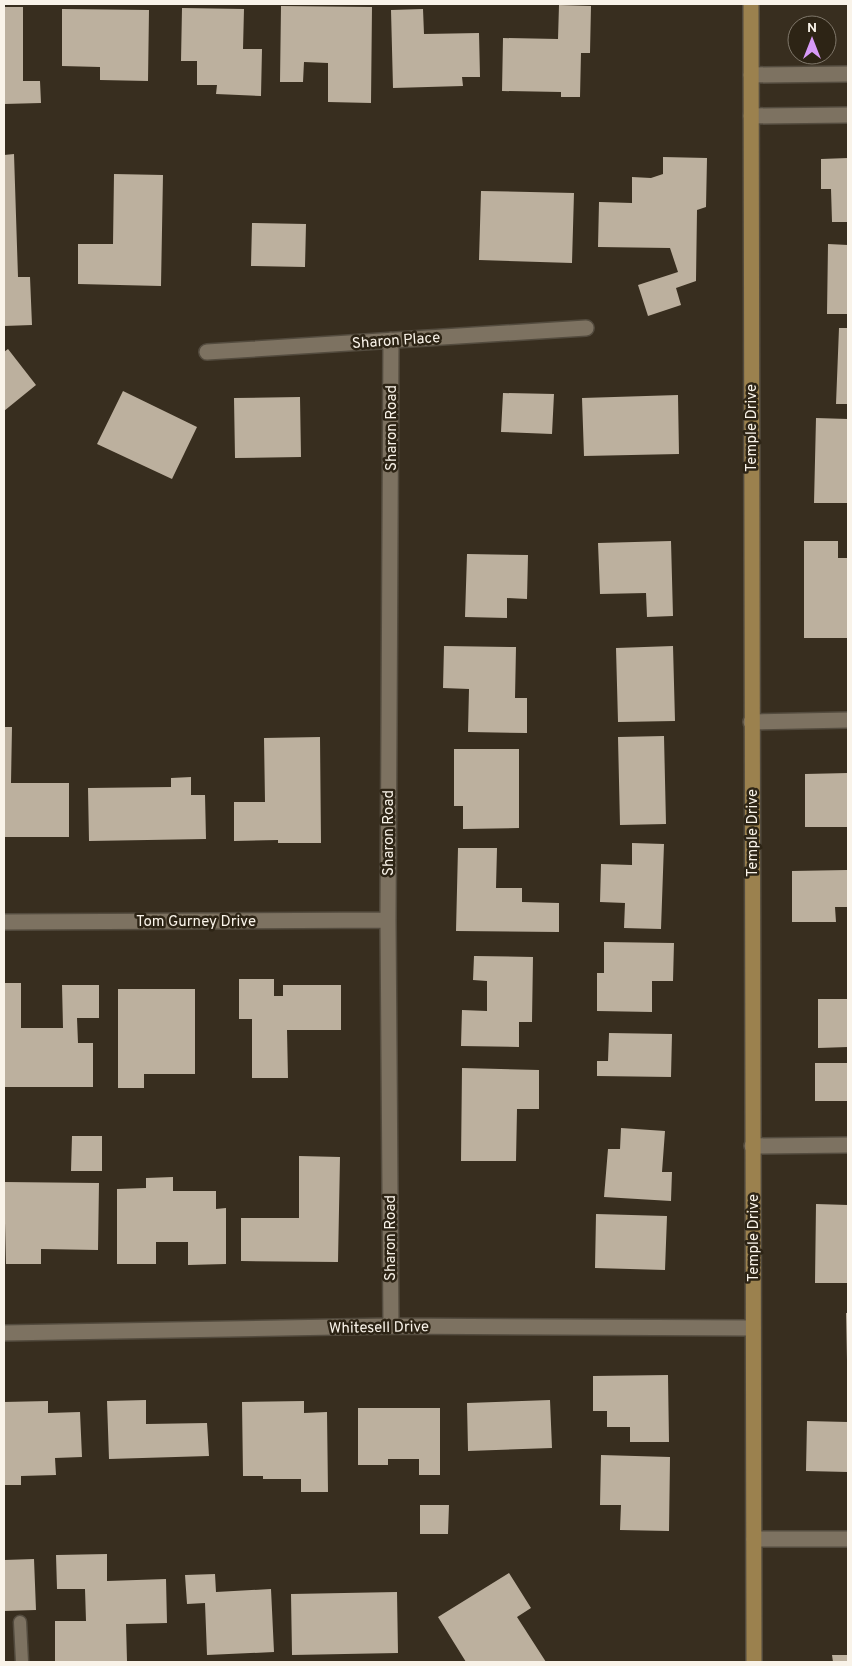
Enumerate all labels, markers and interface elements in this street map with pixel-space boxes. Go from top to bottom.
north arrow [787,15,837,65]
text: N [807,20,817,37]
street label: Sharon Place [351,329,441,354]
street label: Temple Drive [743,384,762,472]
street label: Sharon Road [383,385,402,471]
street label: Temple Drive [744,789,763,877]
street label: Sharon Road [380,790,399,876]
street label: Tom Gurney Drive [136,913,256,932]
street label: Temple Drive [745,1194,764,1282]
street label: Sharon Road [382,1195,401,1281]
street label: Whitesell Drive [329,1318,429,1339]

